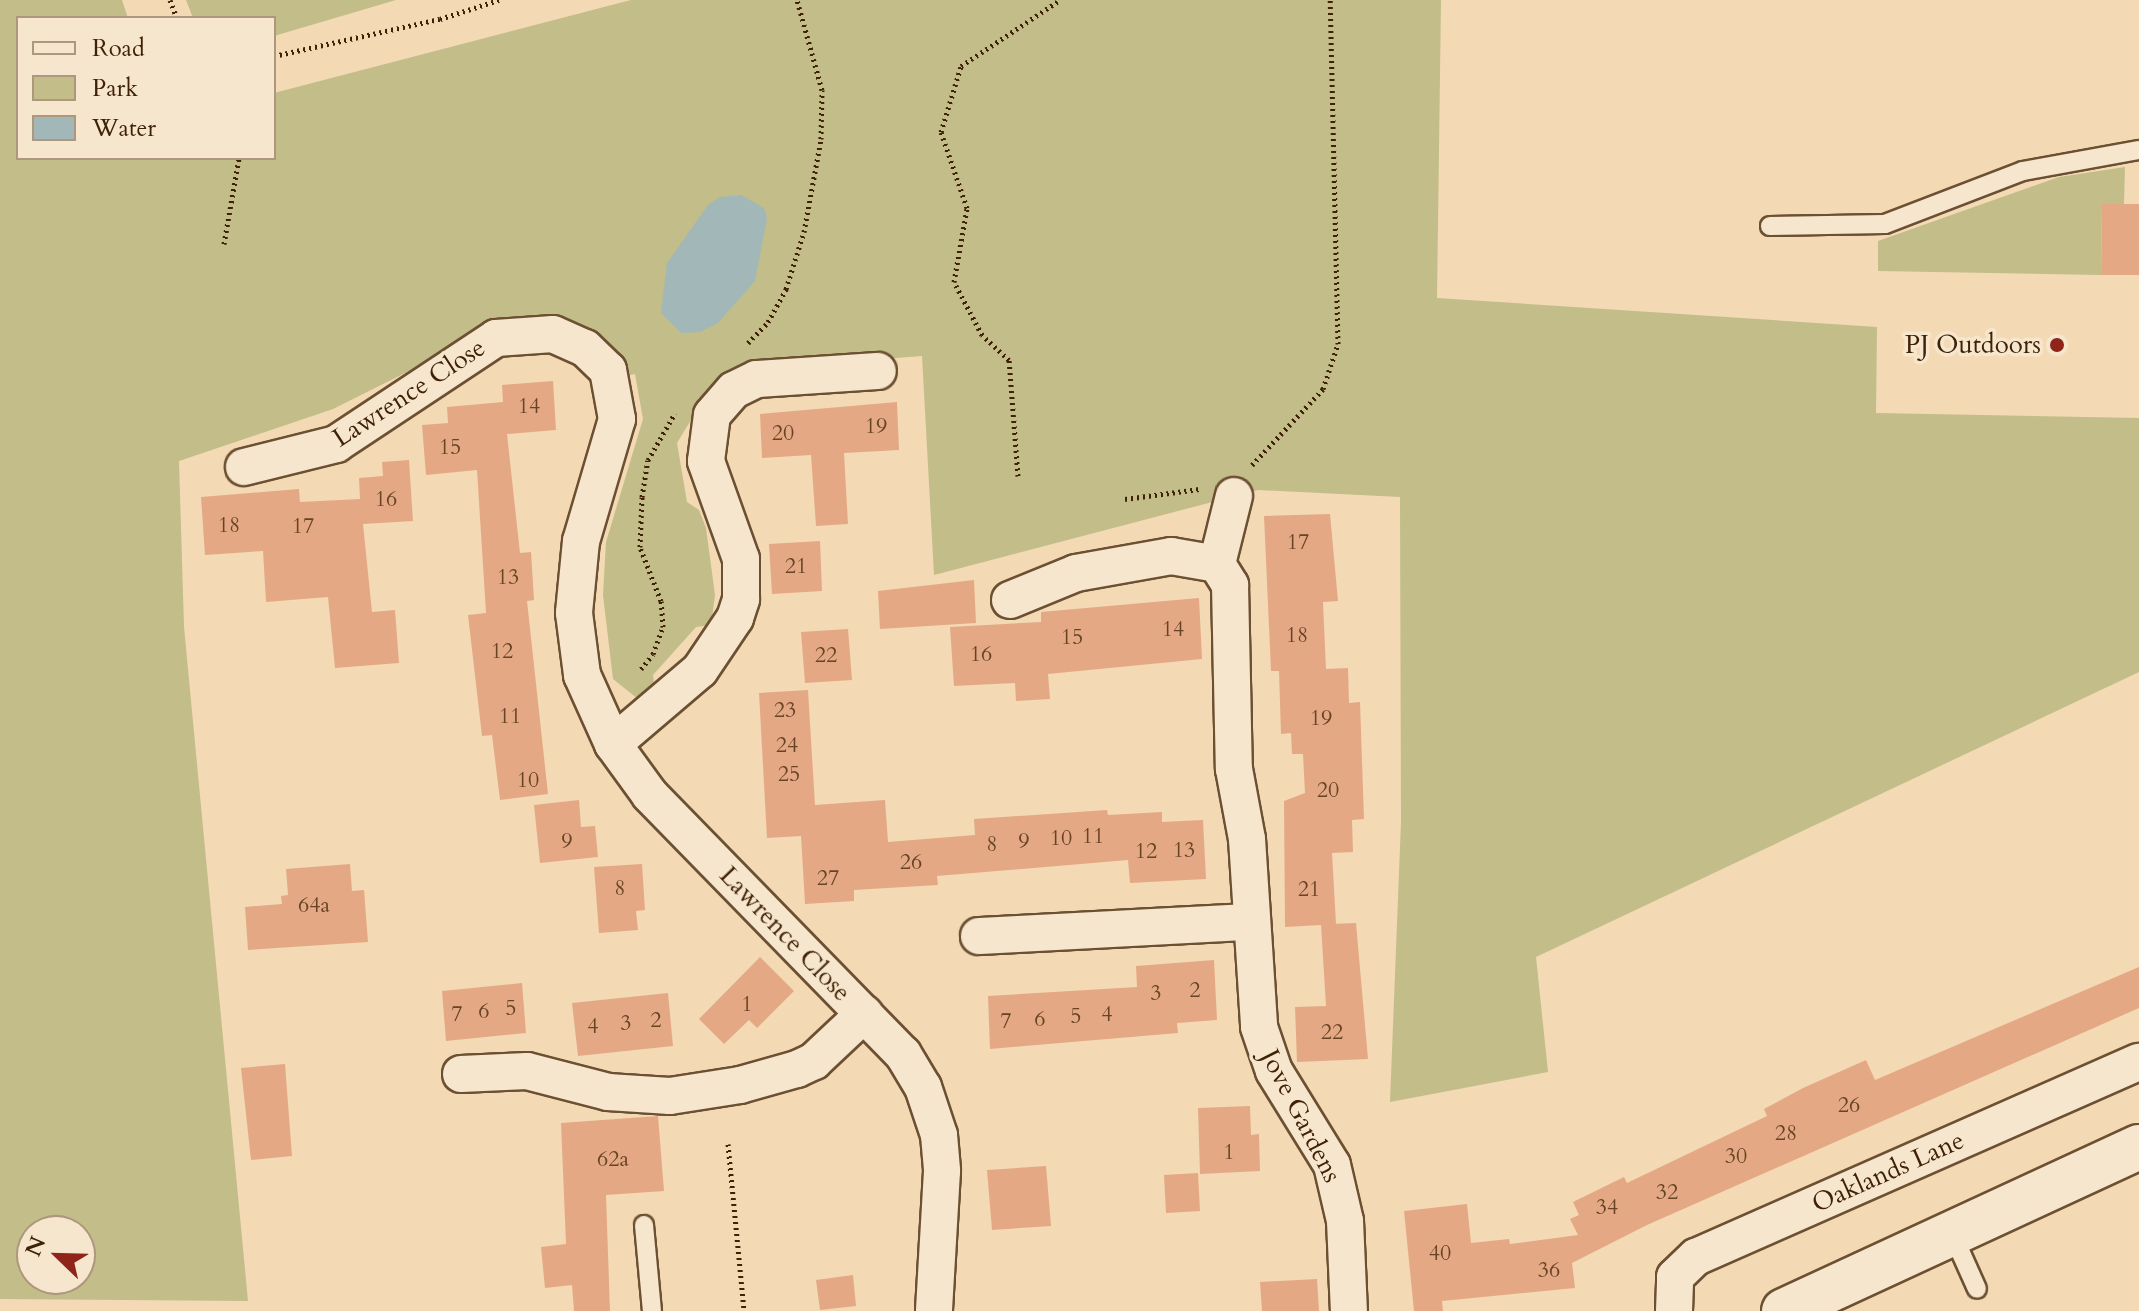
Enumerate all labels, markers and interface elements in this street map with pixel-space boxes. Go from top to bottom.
legend [16,16,276,160]
text: Road [92,32,145,65]
text: Park [92,72,138,105]
text: Water [92,112,156,145]
place label: PJ Outdoors [1905,329,2041,361]
street label: Lawrence Close [327,332,491,454]
marker: PJ Outdoors [2048,336,2066,354]
house number: 14 [518,394,540,420]
house number: 19 [865,414,887,440]
house number: 20 [772,421,794,447]
house number: 15 [439,435,461,461]
house number: 16 [375,487,397,513]
house number: 18 [218,513,240,539]
house number: 17 [292,514,314,540]
house number: 17 [1287,530,1309,556]
house number: 21 [785,554,807,580]
house number: 13 [497,565,519,591]
house number: 14 [1162,617,1184,643]
house number: 18 [1286,623,1308,649]
house number: 15 [1061,625,1083,651]
house number: 12 [491,639,513,665]
house number: 16 [970,642,992,668]
house number: 22 [815,643,837,669]
house number: 23 [774,698,796,724]
house number: 11 [499,704,521,730]
house number: 19 [1310,706,1332,732]
house number: 24 [776,733,798,759]
house number: 25 [778,762,800,788]
house number: 10 [517,768,539,794]
house number: 20 [1317,778,1339,804]
house number: 11 [1082,824,1104,850]
house number: 10 [1050,826,1072,852]
house number: 9 [561,829,573,855]
house number: 9 [1018,829,1030,855]
house number: 8 [986,832,998,858]
house number: 13 [1173,838,1195,864]
house number: 12 [1135,839,1157,865]
house number: 26 [900,850,922,876]
street label: Lawrence Close [713,860,857,1008]
house number: 27 [817,866,839,892]
house number: 8 [614,876,626,902]
house number: 21 [1298,877,1320,903]
house number: 64a [298,893,330,919]
house number: 2 [1189,978,1201,1004]
house number: 3 [1150,981,1162,1007]
house number: 1 [741,992,753,1018]
house number: 5 [505,996,517,1022]
house number: 6 [478,999,490,1025]
house number: 7 [451,1002,463,1028]
house number: 4 [1101,1002,1113,1028]
house number: 5 [1070,1004,1082,1030]
house number: 6 [1034,1007,1046,1033]
house number: 2 [650,1008,662,1034]
house number: 7 [1000,1009,1012,1035]
house number: 3 [620,1011,632,1037]
house number: 4 [587,1014,599,1040]
house number: 22 [1321,1020,1343,1046]
street label: Jove Gardens [1254,1044,1348,1188]
house number: 26 [1838,1093,1860,1119]
house number: 28 [1775,1121,1797,1147]
street label: Oaklands Lane [1807,1125,1969,1219]
house number: 1 [1223,1140,1235,1166]
house number: 30 [1725,1144,1747,1170]
house number: 62a [597,1147,629,1173]
house number: 32 [1656,1180,1678,1206]
house number: 34 [1596,1195,1618,1221]
north arrow [16,1215,96,1295]
text: N [18,1232,53,1261]
house number: 40 [1429,1241,1451,1267]
house number: 36 [1538,1258,1560,1284]

